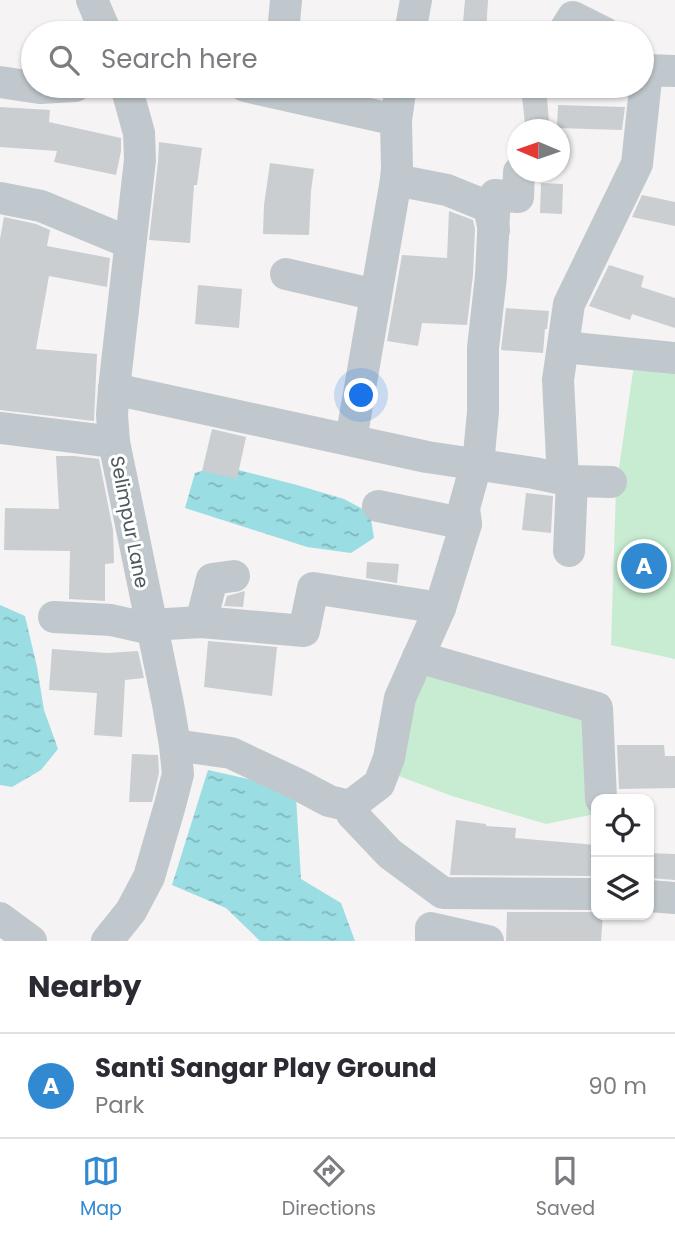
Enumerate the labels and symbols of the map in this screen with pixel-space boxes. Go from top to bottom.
north arrow [507,119,570,182]
your location [344,378,378,412]
street label: Selimpur Lane [103,454,156,590]
pin: A [621,540,667,592]

